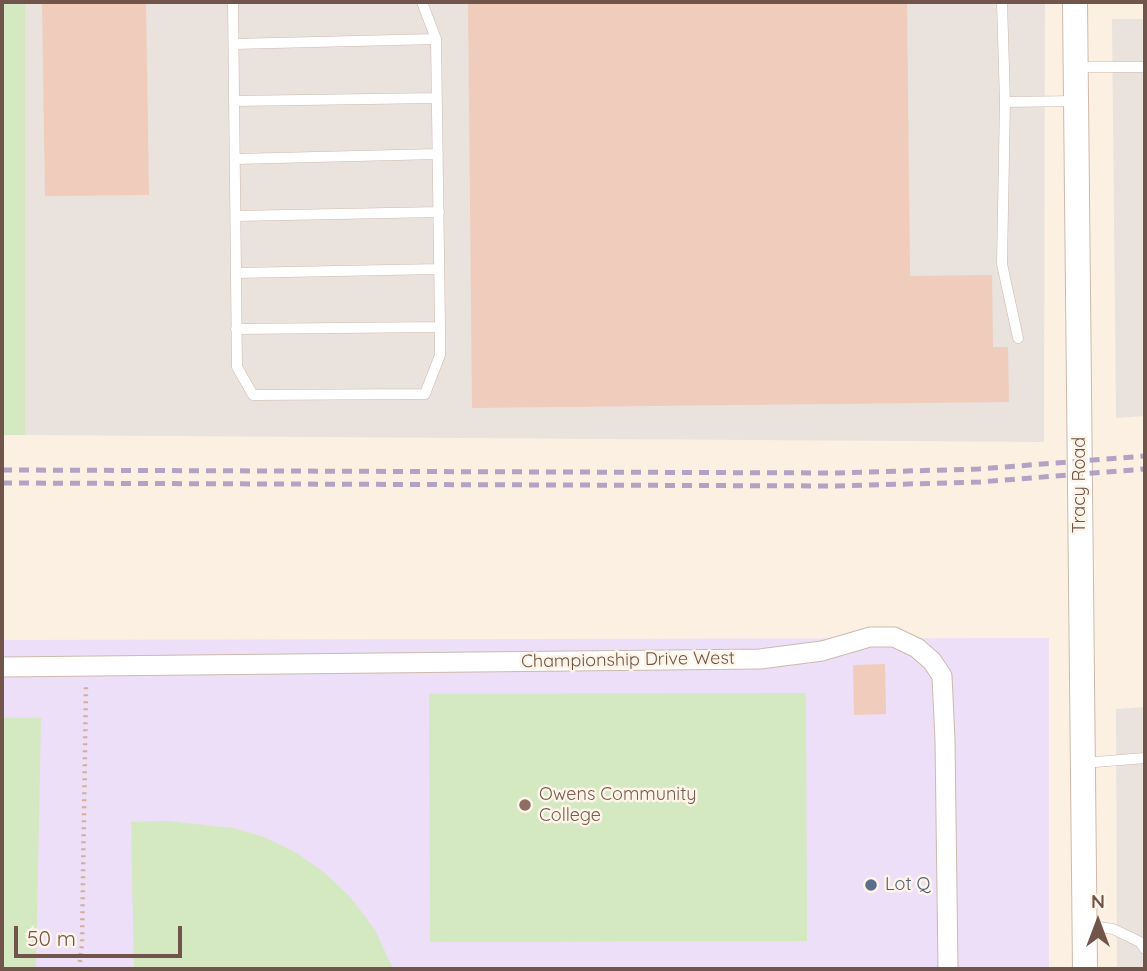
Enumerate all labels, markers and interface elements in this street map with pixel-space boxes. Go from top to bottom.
street label: Tracy Road [1069,437,1091,533]
street label: Championship Drive West [521,647,735,673]
place label: Owens Community College [539,784,697,826]
marker: Owens Community College [517,797,533,813]
place label: Lot Q [885,874,930,896]
marker: Lot Q [863,877,879,893]
north arrow [1063,887,1133,957]
text: N [1091,889,1105,913]
scale bar [18,912,186,956]
text: 50 m [27,925,76,951]

